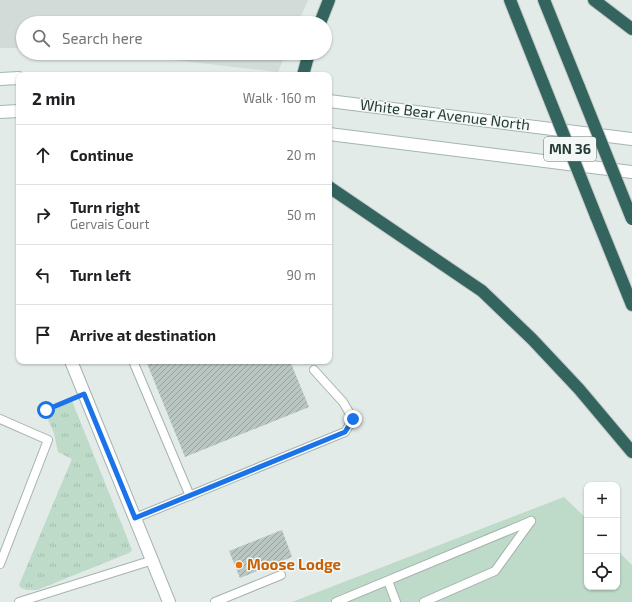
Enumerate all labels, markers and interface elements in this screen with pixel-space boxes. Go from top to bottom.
search box [16,16,332,60]
icon: search [30,27,52,49]
text: Search here [62,29,143,47]
text: 2 min [32,88,75,108]
text: Walk · 160 m [243,90,316,106]
street label: White Bear Avenue North [359,95,531,133]
road number: MN 36 [544,137,596,161]
icon: ahead [32,144,54,166]
text: Continue [70,146,133,164]
text: 20 m [287,147,316,163]
text: Turn right [70,198,140,216]
icon: right [32,204,54,226]
text: 50 m [287,207,316,223]
text: Gervais Court [70,216,149,232]
icon: left [32,264,54,286]
text: Turn left [70,266,131,284]
text: 90 m [286,267,316,283]
icon: arrive [32,324,54,346]
text: Arrive at destination [70,326,216,344]
route start [37,401,55,419]
route end [344,410,362,428]
map controls [584,482,620,590]
button: + [584,482,620,518]
button: − [584,518,620,554]
button: locate [584,554,620,590]
place label: Moose Lodge [247,555,341,573]
marker: Moose Lodge [234,560,244,570]

